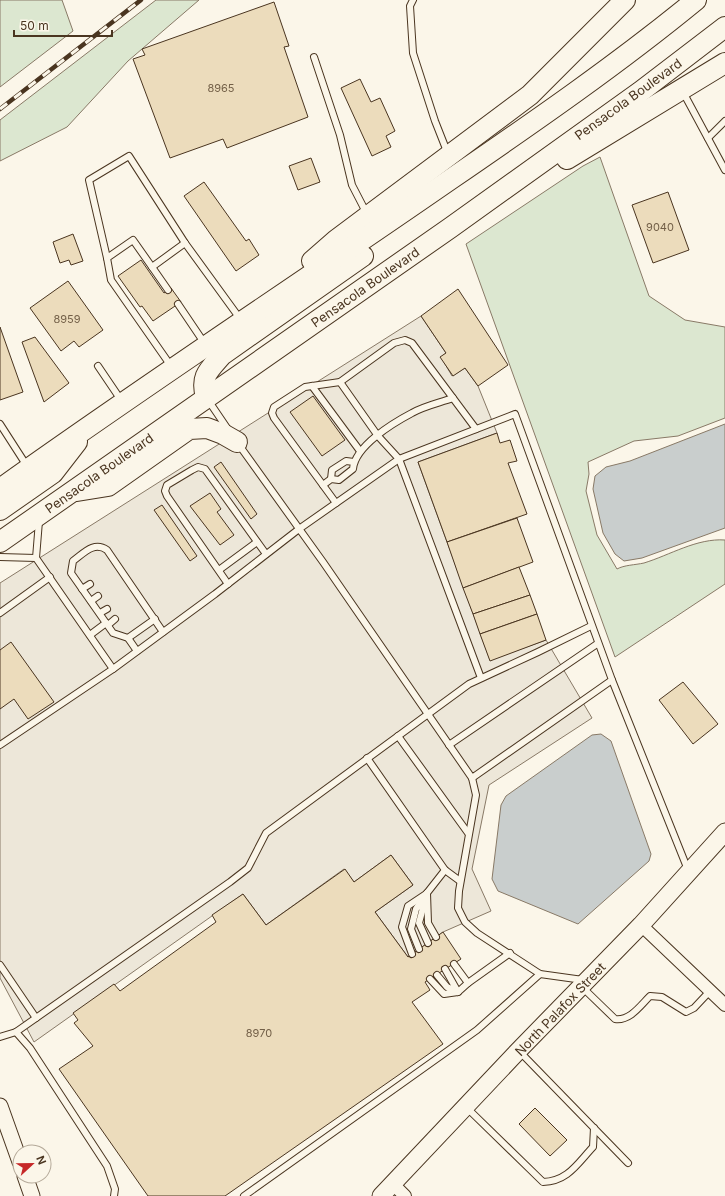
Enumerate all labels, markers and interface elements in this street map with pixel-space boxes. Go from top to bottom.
scale bar [14,12,112,38]
text: 50 m [20,18,49,33]
street label: Pensacola Boulevard [571,55,685,143]
house number: 8965 [207,81,235,95]
house number: 9040 [646,220,674,234]
street label: Pensacola Boulevard [308,244,422,330]
house number: 8959 [53,312,81,326]
street label: Pensacola Boulevard [42,430,156,516]
street label: North Palafox Street [511,959,609,1059]
house number: 8970 [246,1026,272,1040]
north arrow [12,1144,52,1184]
text: N [33,1154,49,1167]

